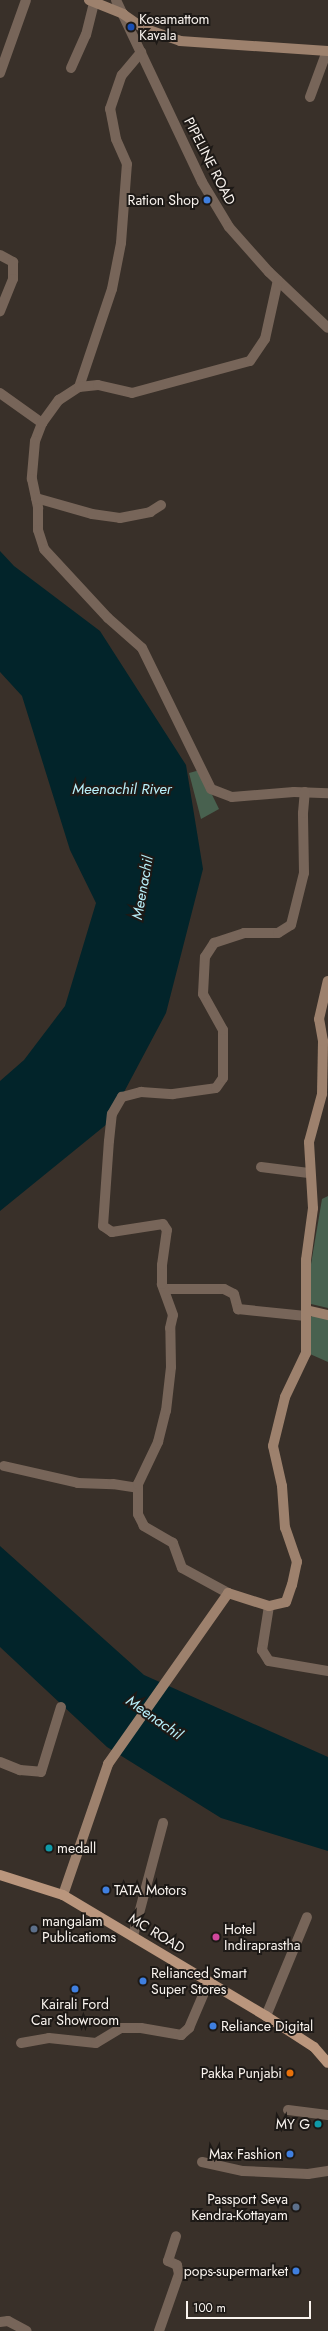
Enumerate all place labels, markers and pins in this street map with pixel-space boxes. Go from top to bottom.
place label: Kosamattom Kavala [139,11,209,44]
marker: Kosamattom Kavala [126,22,136,32]
place label: Ration Shop [128,192,199,208]
marker: Ration Shop [202,195,212,205]
place label: medall [57,1840,96,1856]
marker: medall [44,1843,54,1853]
place label: TATA Motors [114,1882,186,1898]
marker: TATA Motors [101,1885,111,1895]
place label: mangalam Publicatioms [42,1913,116,1946]
place label: Hotel Indiraprastha [224,1921,301,1954]
marker: mangalam Publicatioms [29,1924,39,1934]
marker: Hotel Indiraprastha [211,1932,221,1942]
place label: Relianced Smart Super Stores [151,1965,247,1998]
marker: Relianced Smart Super Stores [138,1976,148,1986]
marker: Kairali Ford Car Showroom [70,1984,80,1994]
place label: Kairali Ford Car Showroom [31,1996,119,2028]
place label: Reliance Digital [221,2018,313,2034]
marker: Reliance Digital [208,2021,218,2031]
place label: Pakka Punjabi [201,2065,282,2081]
marker: Pakka Punjabi [285,2068,295,2078]
place label: MY G [276,2116,310,2132]
marker: MY G [313,2119,323,2129]
place label: Max Fashion [209,2146,282,2162]
marker: Max Fashion [285,2149,295,2159]
place label: Passport Seva Kendra-Kottayam [191,2191,288,2224]
marker: Passport Seva Kendra-Kottayam [291,2202,301,2212]
place label: pops-supermarket [184,2263,288,2279]
marker: pops-supermarket [291,2266,301,2276]

